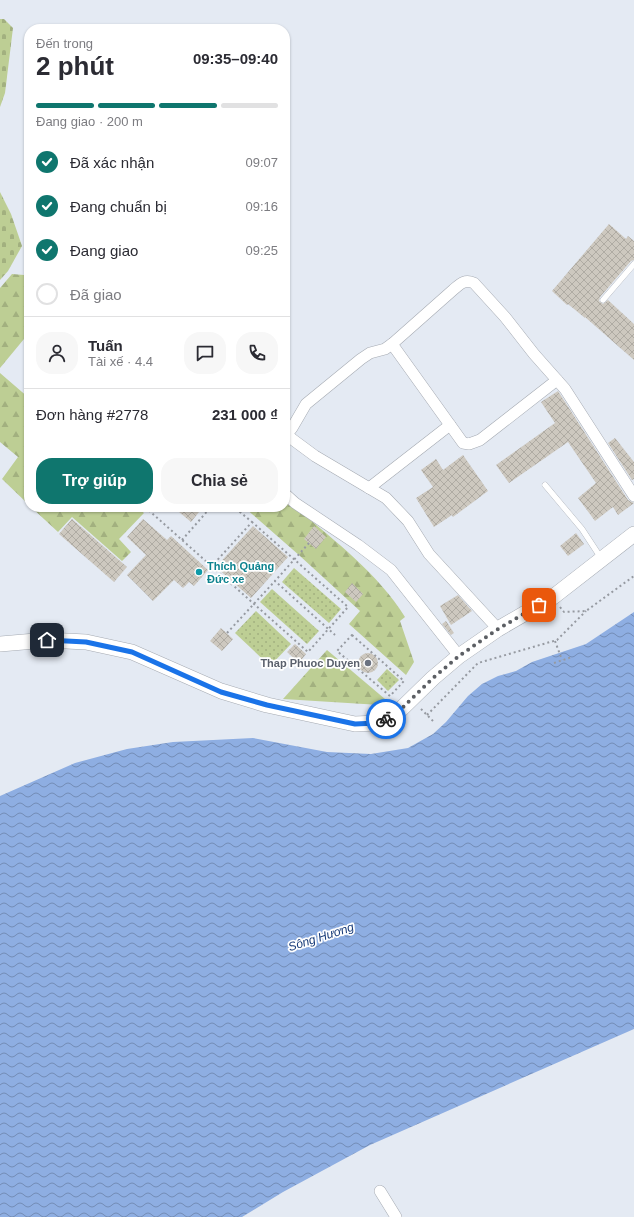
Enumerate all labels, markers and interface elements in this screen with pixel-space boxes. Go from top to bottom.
text: Đến trong [36,36,93,51]
text: 09:35–09:40 [193,50,278,67]
text: 2 phút [36,51,114,81]
text: Đang giao · 200 m [36,114,143,129]
icon: check [36,151,58,173]
text: Đã xác nhận [70,154,154,171]
text: 09:07 [245,155,278,170]
icon: check [36,195,58,217]
text: Đang chuẩn bị [70,198,167,215]
text: 09:16 [245,199,278,214]
icon: check [36,239,58,261]
text: Đang giao [70,242,138,259]
text: 09:25 [245,243,278,258]
text: Đã giao [70,286,122,303]
button: person [36,332,78,374]
button: chat [184,332,226,374]
button: phone [236,332,278,374]
text: Tuấn [88,337,123,354]
text: Tài xế · 4.4 [88,354,153,369]
text: Đơn hàng #2778 [36,406,148,423]
text: 231 000 ₫ [212,406,278,423]
button: Trợ giúp [36,458,153,504]
button: Chia sẻ [161,458,278,504]
place label: Thích Quảng Đức xe [207,560,274,585]
marker: Thích Quảng Đức xe [194,567,204,577]
pin [522,588,556,622]
icon: bag [528,594,550,616]
pin [30,623,64,657]
icon: home [36,629,58,651]
place label: Thap Phuoc Duyen [260,657,360,669]
marker: Thap Phuoc Duyen [363,658,373,668]
courier [366,699,406,739]
icon: bike [375,708,397,730]
water label: Sông Hương [286,920,356,954]

